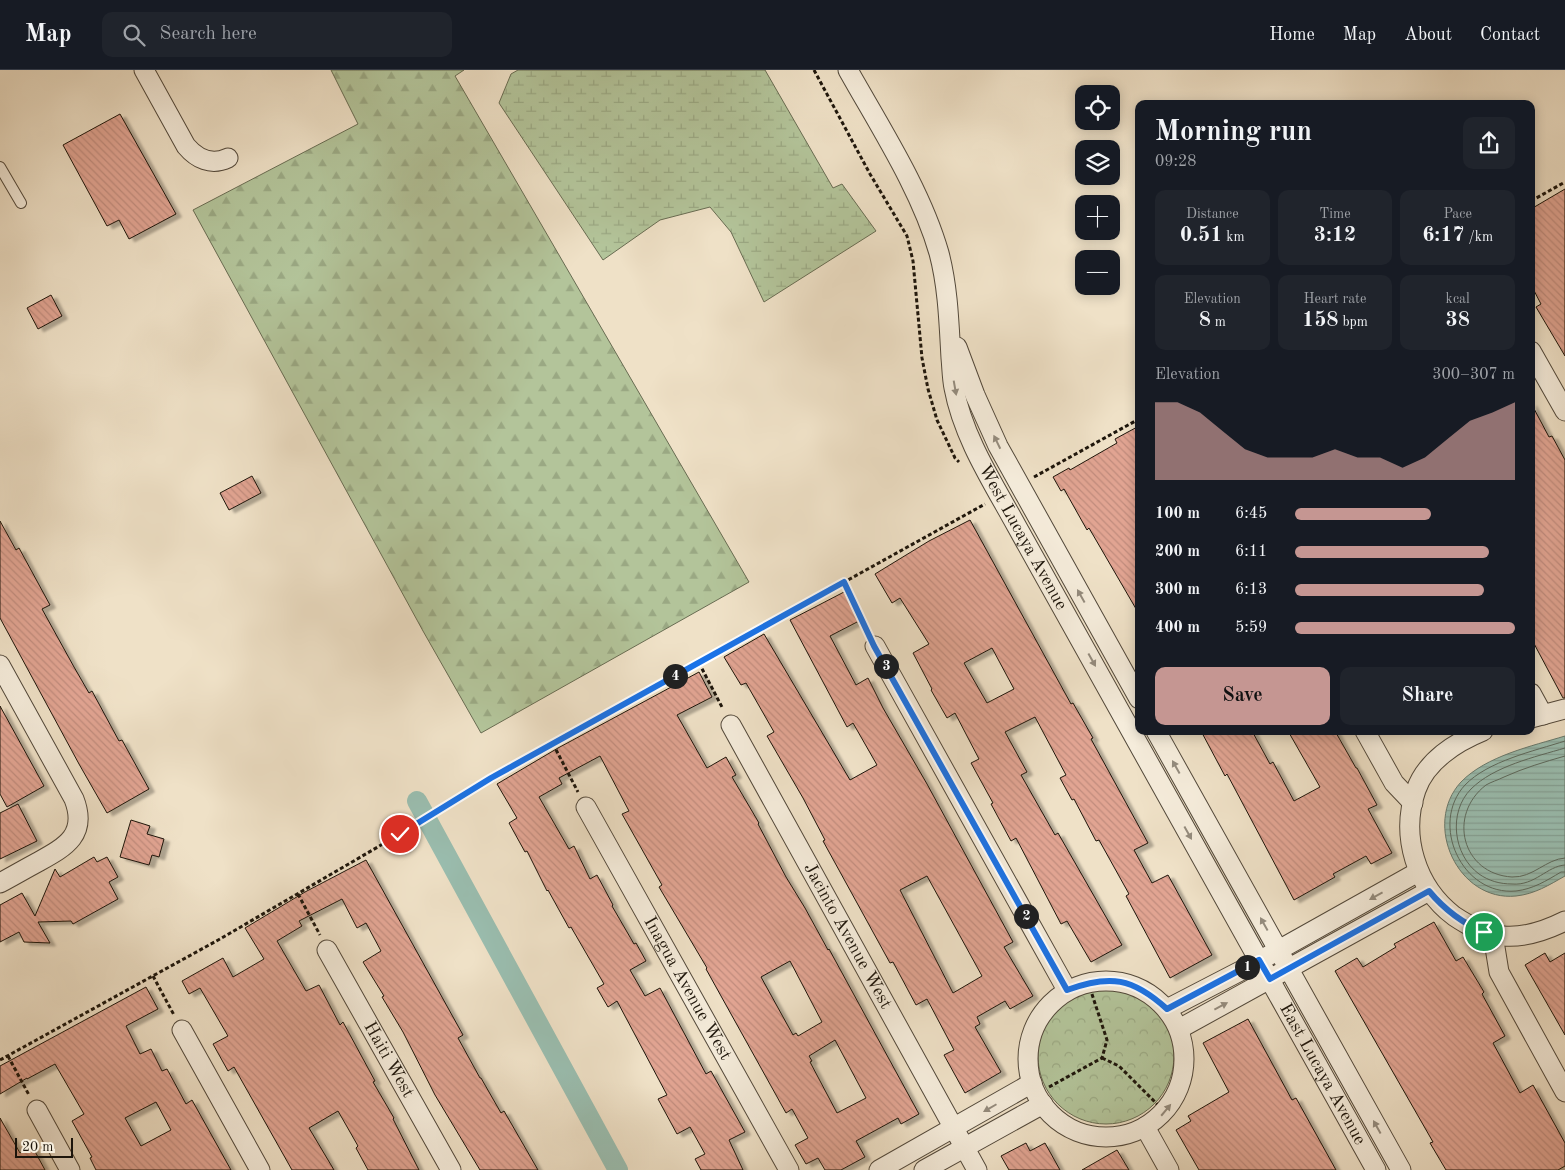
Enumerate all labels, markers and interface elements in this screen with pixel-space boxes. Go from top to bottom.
search box [102,12,452,57]
icon: search [120,21,148,49]
text: Map [25,23,72,47]
text: Search here [160,25,257,44]
text: Home [1269,26,1315,44]
text: Map [1343,26,1376,44]
text: About [1404,26,1452,44]
text: Contact [1480,26,1540,44]
map controls [1075,85,1120,295]
button: locate [1075,85,1120,130]
button: share [1463,117,1515,169]
text: Morning run [1155,119,1312,147]
button: layers [1075,140,1120,185]
text: 09:28 [1155,154,1197,170]
button: + [1075,195,1120,240]
text: Distance [1186,207,1239,221]
text: Time [1319,207,1351,221]
text: Pace [1443,207,1472,221]
text: 0.51 [1180,225,1222,246]
text: 3:12 [1314,225,1356,246]
text: 6:17 [1422,225,1465,246]
text: km [1222,230,1245,244]
text: /km [1465,230,1493,244]
button: − [1075,250,1120,295]
text: Elevation [1184,292,1241,306]
text: Heart rate [1304,292,1366,306]
text: kcal [1446,292,1470,306]
text: 8 [1199,310,1211,331]
text: 158 [1302,310,1339,331]
text: 38 [1445,310,1470,331]
text: m [1211,315,1226,329]
text: bpm [1339,315,1368,329]
text: Elevation [1155,367,1220,383]
text: 300–307 m [1432,367,1515,383]
one-way arrow [951,381,959,397]
one-way arrow [992,435,1000,449]
street label: West Lucaya Avenue [975,462,1070,613]
text: 100 m [1155,506,1200,522]
text: 6:45 [1235,506,1267,522]
text: 200 m [1155,544,1200,560]
text: 6:11 [1235,544,1267,560]
text: 300 m [1155,582,1200,598]
text: 6:13 [1235,582,1267,598]
one-way arrow [1077,588,1085,603]
text: 400 m [1155,620,1200,636]
text: 5:59 [1235,620,1267,636]
one-way arrow [1088,653,1096,667]
pin: 3 [874,654,898,678]
text: 3 [882,659,891,673]
pin: 4 [662,664,688,688]
button: Save [1155,667,1330,725]
button: Share [1340,667,1515,725]
text: 4 [671,669,680,683]
one-way arrow [1172,760,1181,774]
pin [379,813,421,855]
icon: check [386,820,414,848]
one-way arrow [1184,825,1192,840]
street label: Jacinto Avenue West [800,860,895,1012]
one-way arrow [1368,892,1383,900]
pin: 2 [1014,904,1038,928]
text: 2 [1022,909,1031,923]
pin [1463,911,1505,953]
street label: Inagua Avenue West [640,914,735,1063]
one-way arrow [1259,918,1268,931]
icon: arrive [1470,918,1498,946]
pin: 1 [1234,954,1260,980]
text: 1 [1243,960,1252,974]
street label: East Lucaya Avenue [1276,1001,1369,1148]
one-way arrow [1214,1002,1229,1010]
street label: Haiti West [360,1019,417,1101]
one-way arrow [983,1103,996,1112]
one-way arrow [1160,1103,1171,1116]
one-way arrow [1373,1120,1381,1135]
scale bar [15,1135,72,1158]
text: 20 m [22,1140,53,1154]

